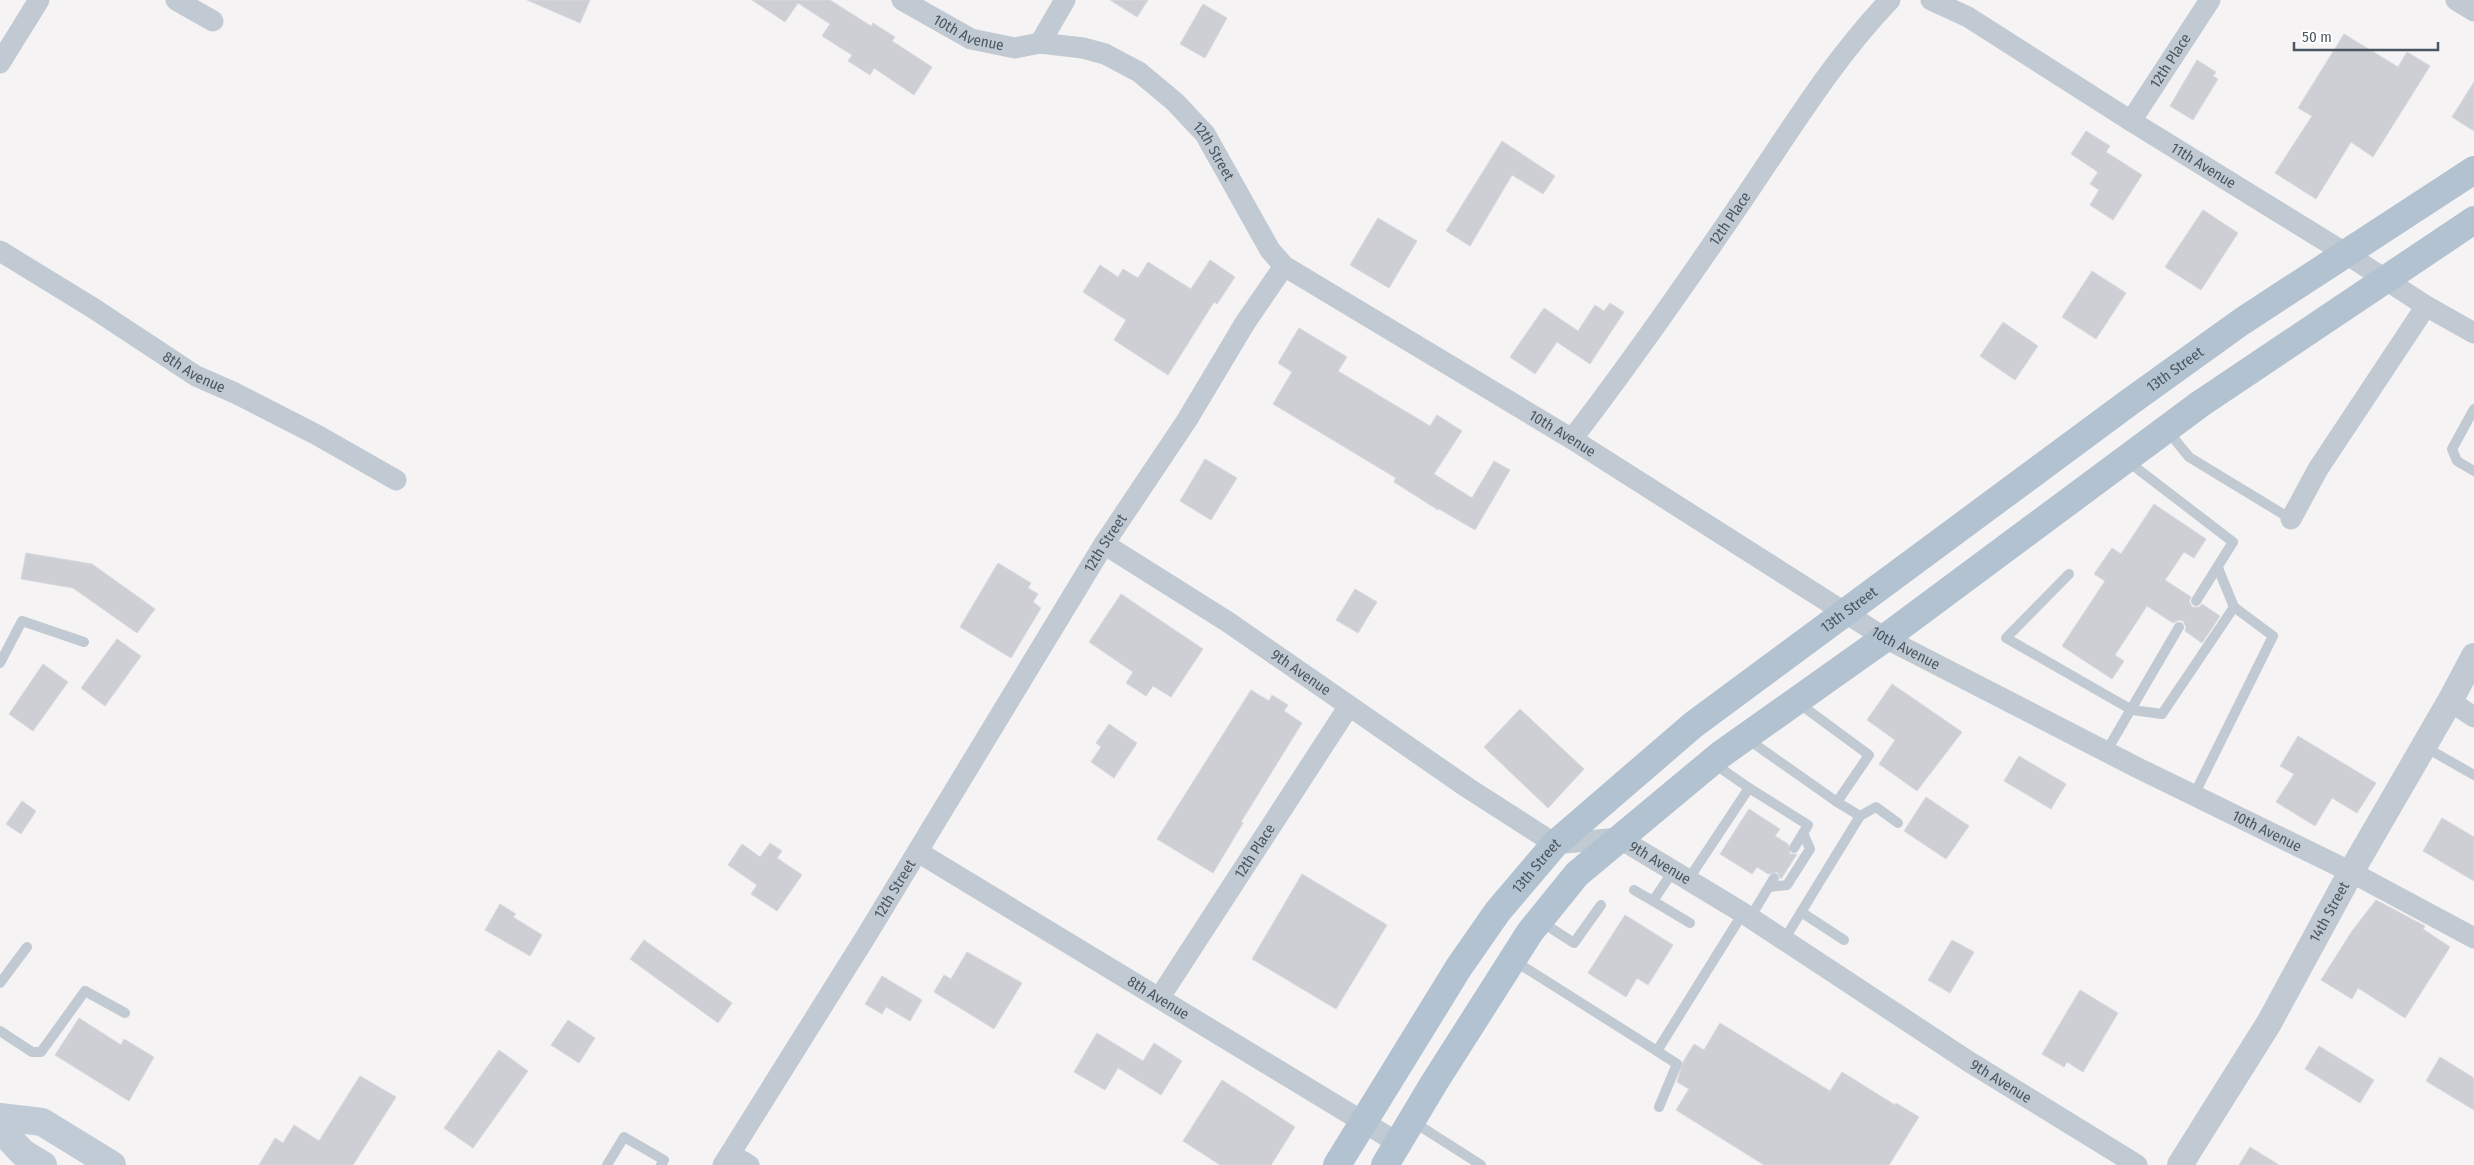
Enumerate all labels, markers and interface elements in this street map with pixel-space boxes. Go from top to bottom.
street label: 10th Avenue [930,11,1005,54]
scale bar [2294,20,2438,52]
text: 50 m [2302,28,2332,46]
street label: 12th Place [2146,30,2195,91]
street label: 12th Street [1189,118,1238,184]
street label: 11th Avenue [2168,139,2239,192]
street label: 12th Place [1705,188,1755,249]
street label: 13th Street [2143,343,2207,396]
street label: 8th Avenue [159,348,228,397]
street label: 10th Avenue [1526,406,1599,461]
street label: 12th Street [1080,510,1131,576]
street label: 13th Street [1817,583,1881,636]
street label: 10th Avenue [1868,623,1943,674]
street label: 9th Avenue [1267,645,1334,699]
street label: 10th Avenue [2229,806,2305,856]
street label: 12th Place [1231,820,1279,882]
street label: 13th Street [1508,834,1564,897]
street label: 9th Avenue [1626,837,1694,888]
street label: 12th Street [870,856,919,922]
street label: 14th Street [2306,878,2353,945]
street label: 8th Avenue [1124,972,1192,1023]
street label: 9th Avenue [1967,1056,2035,1107]

